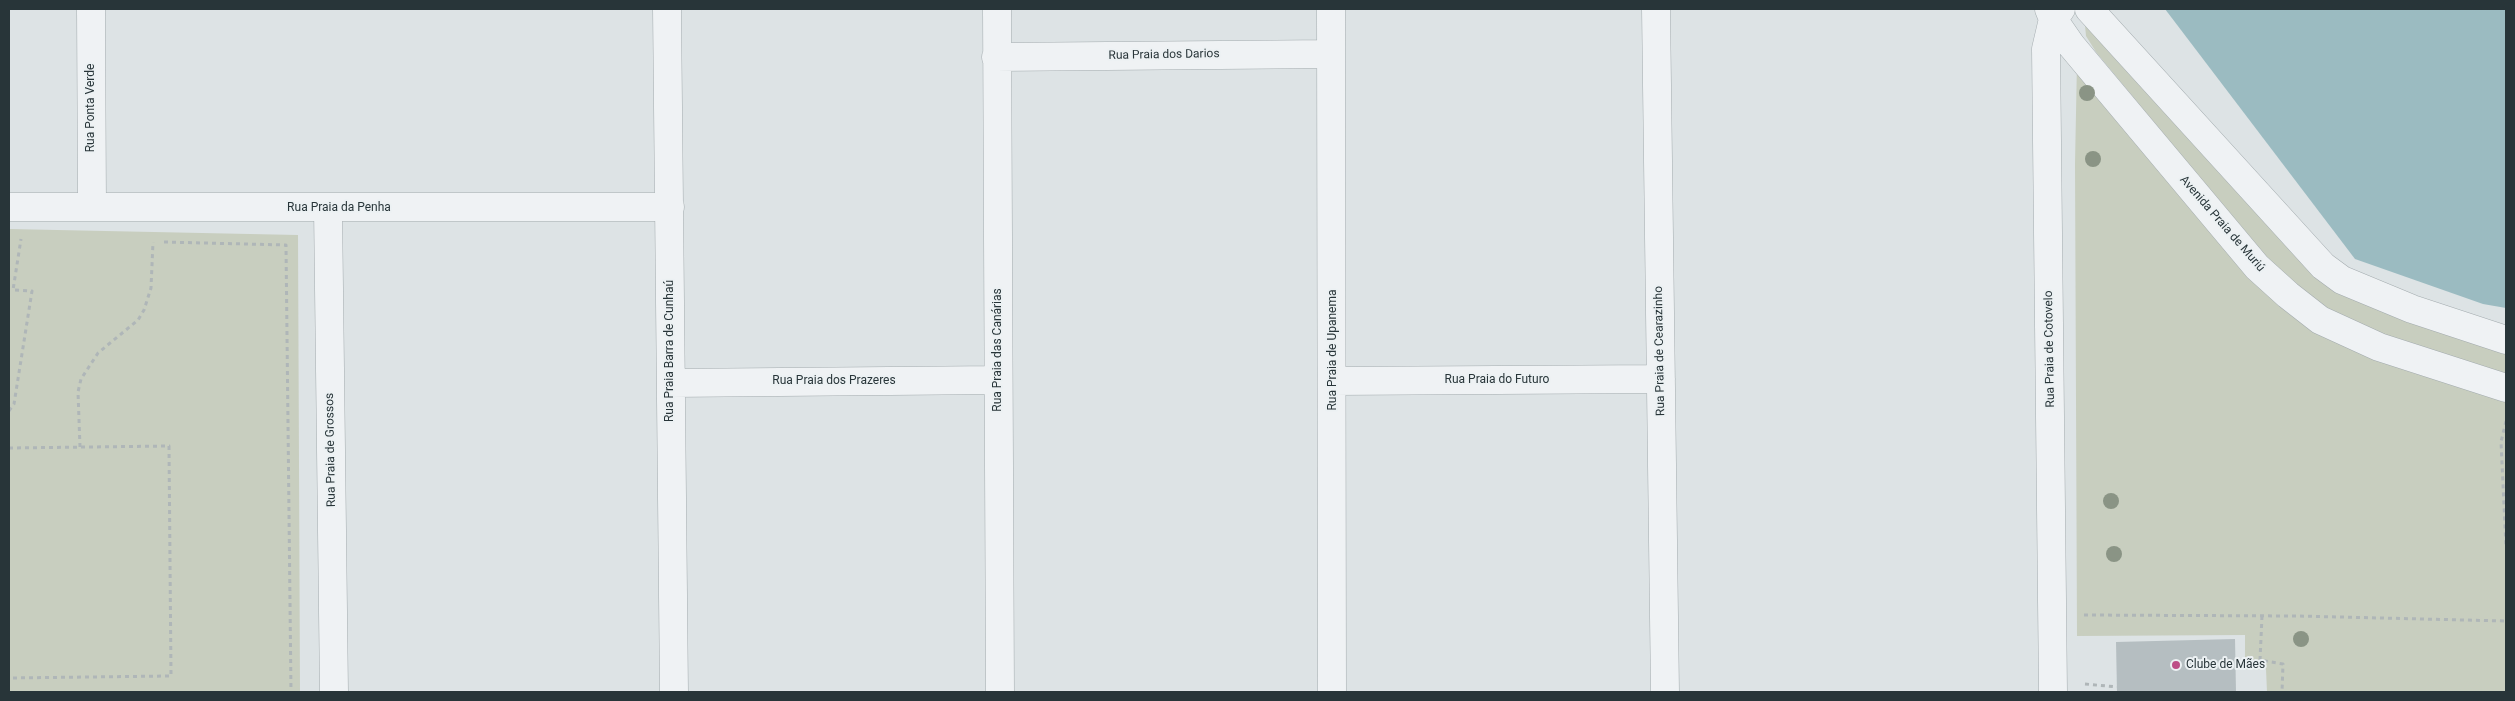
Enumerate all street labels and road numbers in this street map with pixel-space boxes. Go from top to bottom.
street label: Rua Praia dos Darios [1108,47,1220,63]
street label: Rua Ponta Verde [84,64,98,152]
street label: Avenida Praia de Muriú [2176,173,2268,275]
street label: Rua Praia da Penha [287,201,391,215]
street label: Rua Praia Barra de Cunhaú [663,280,677,422]
street label: Rua Praia de Cearazinho [1652,286,1668,416]
street label: Rua Praia das Canárias [991,288,1005,412]
street label: Rua Praia de Upanema [1326,289,1340,411]
street label: Rua Praia de Cotovelo [2042,290,2058,408]
street label: Rua Praia do Futuro [1445,373,1549,387]
street label: Rua Praia dos Prazeres [772,374,896,388]
street label: Rua Praia de Grossos [323,393,339,507]

